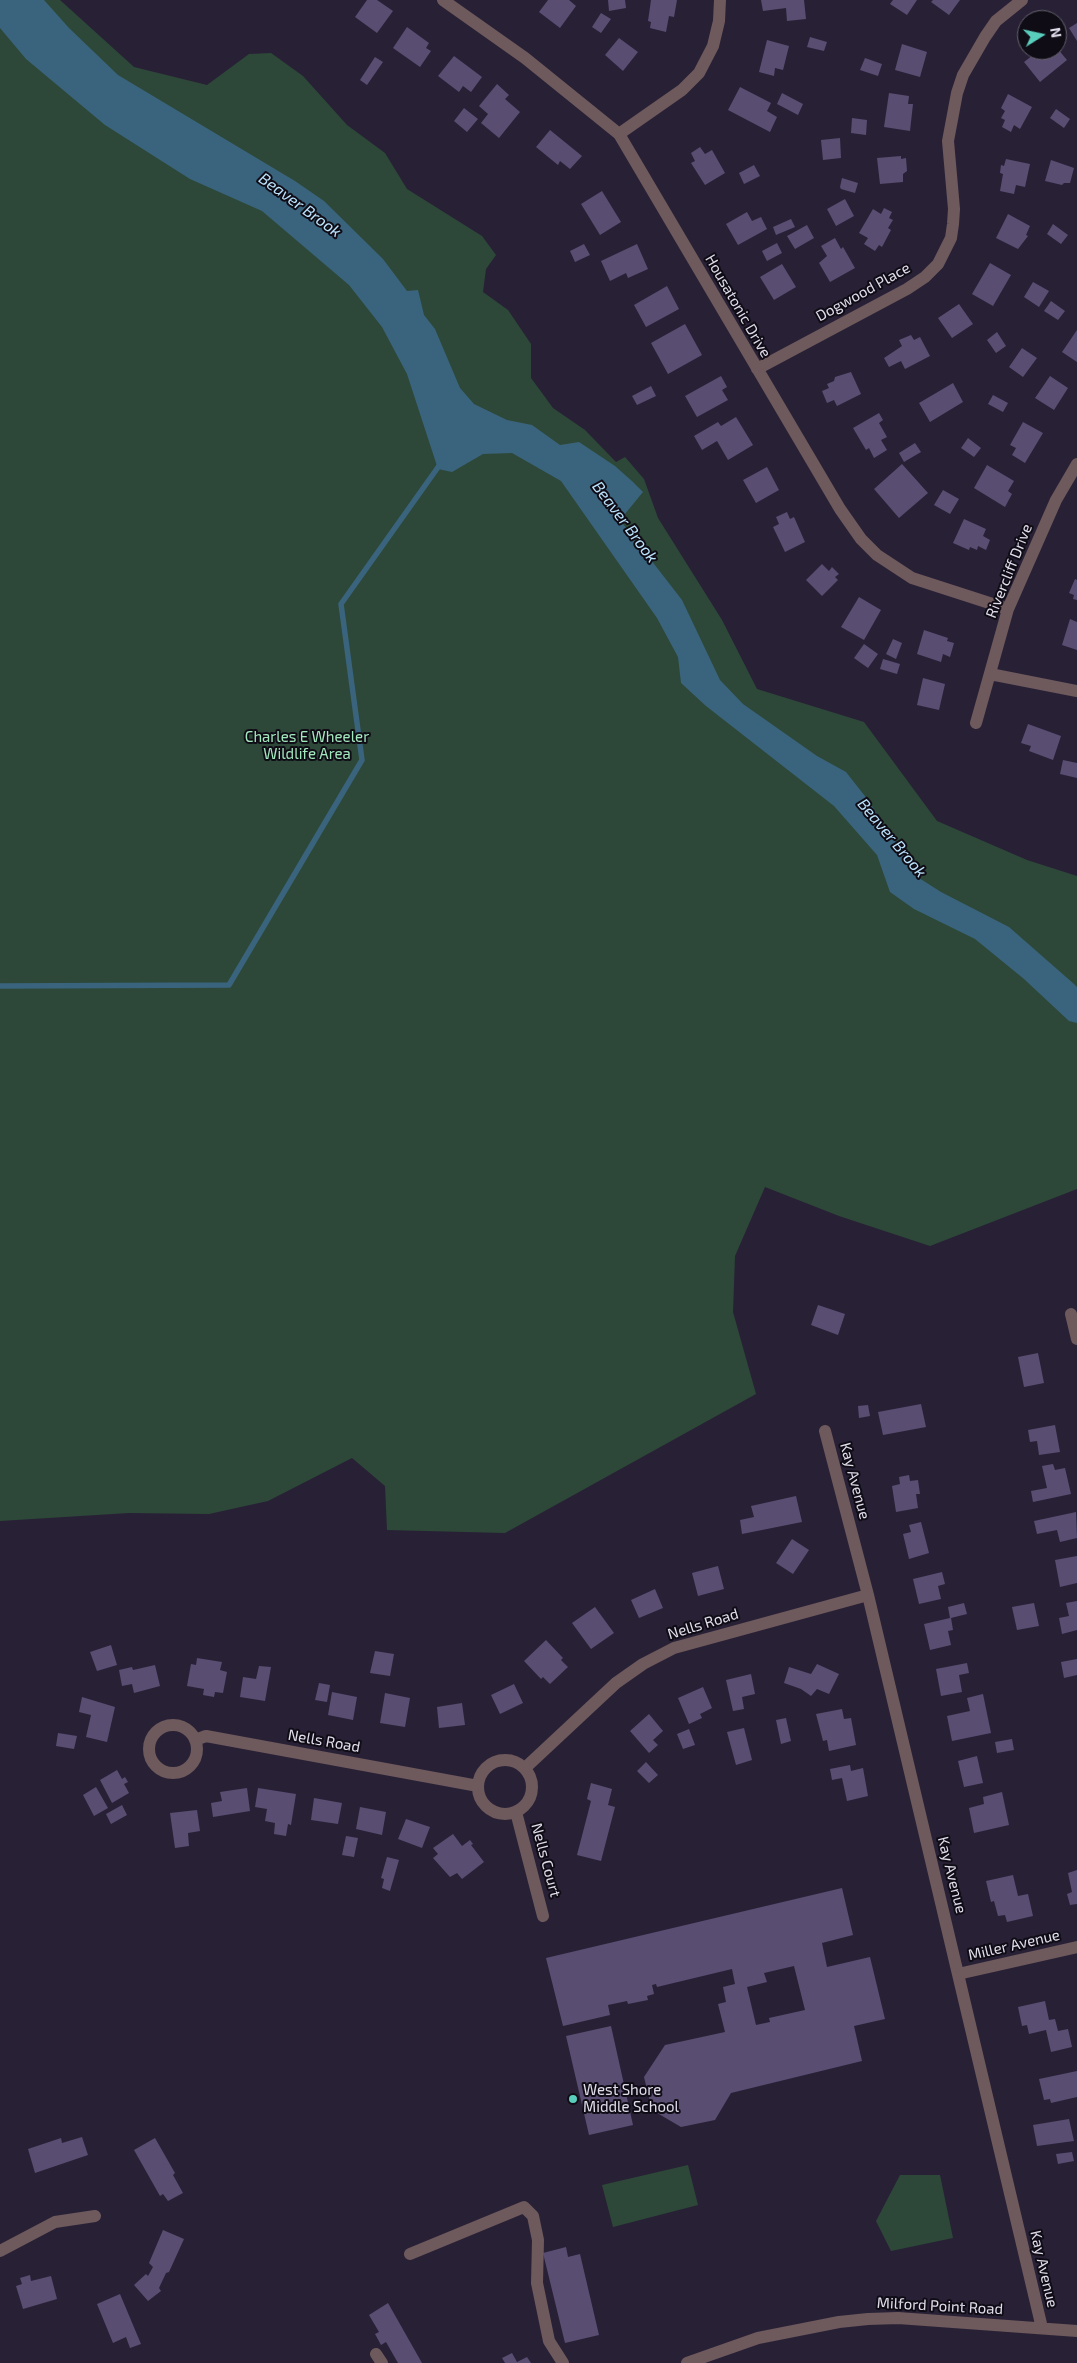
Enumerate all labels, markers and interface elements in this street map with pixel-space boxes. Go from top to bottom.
north arrow [1017,10,1067,60]
text: N [1047,26,1066,39]
water label: Beaver Brook [255,169,345,241]
street label: Housatonic Drive [701,251,775,361]
street label: Dogwood Place [813,259,913,325]
water label: Beaver Brook [588,477,662,567]
street label: Rivercliff Drive [982,521,1036,621]
park label: Charles E Wheeler Wildlife Area [245,728,369,763]
water label: Beaver Brook [853,795,931,881]
street label: Kay Avenue [836,1441,874,1521]
street label: Nells Road [665,1605,741,1643]
street label: Nells Road [286,1726,362,1756]
street label: Nells Court [527,1821,565,1899]
street label: Kay Avenue [934,1835,970,1915]
street label: Miller Avenue [966,1926,1062,1964]
place label: West Shore Middle School [583,2081,679,2116]
marker: West Shore Middle School [567,2093,579,2105]
street label: Kay Avenue [1026,2229,1062,2309]
street label: Milford Point Road [876,2294,1004,2318]

